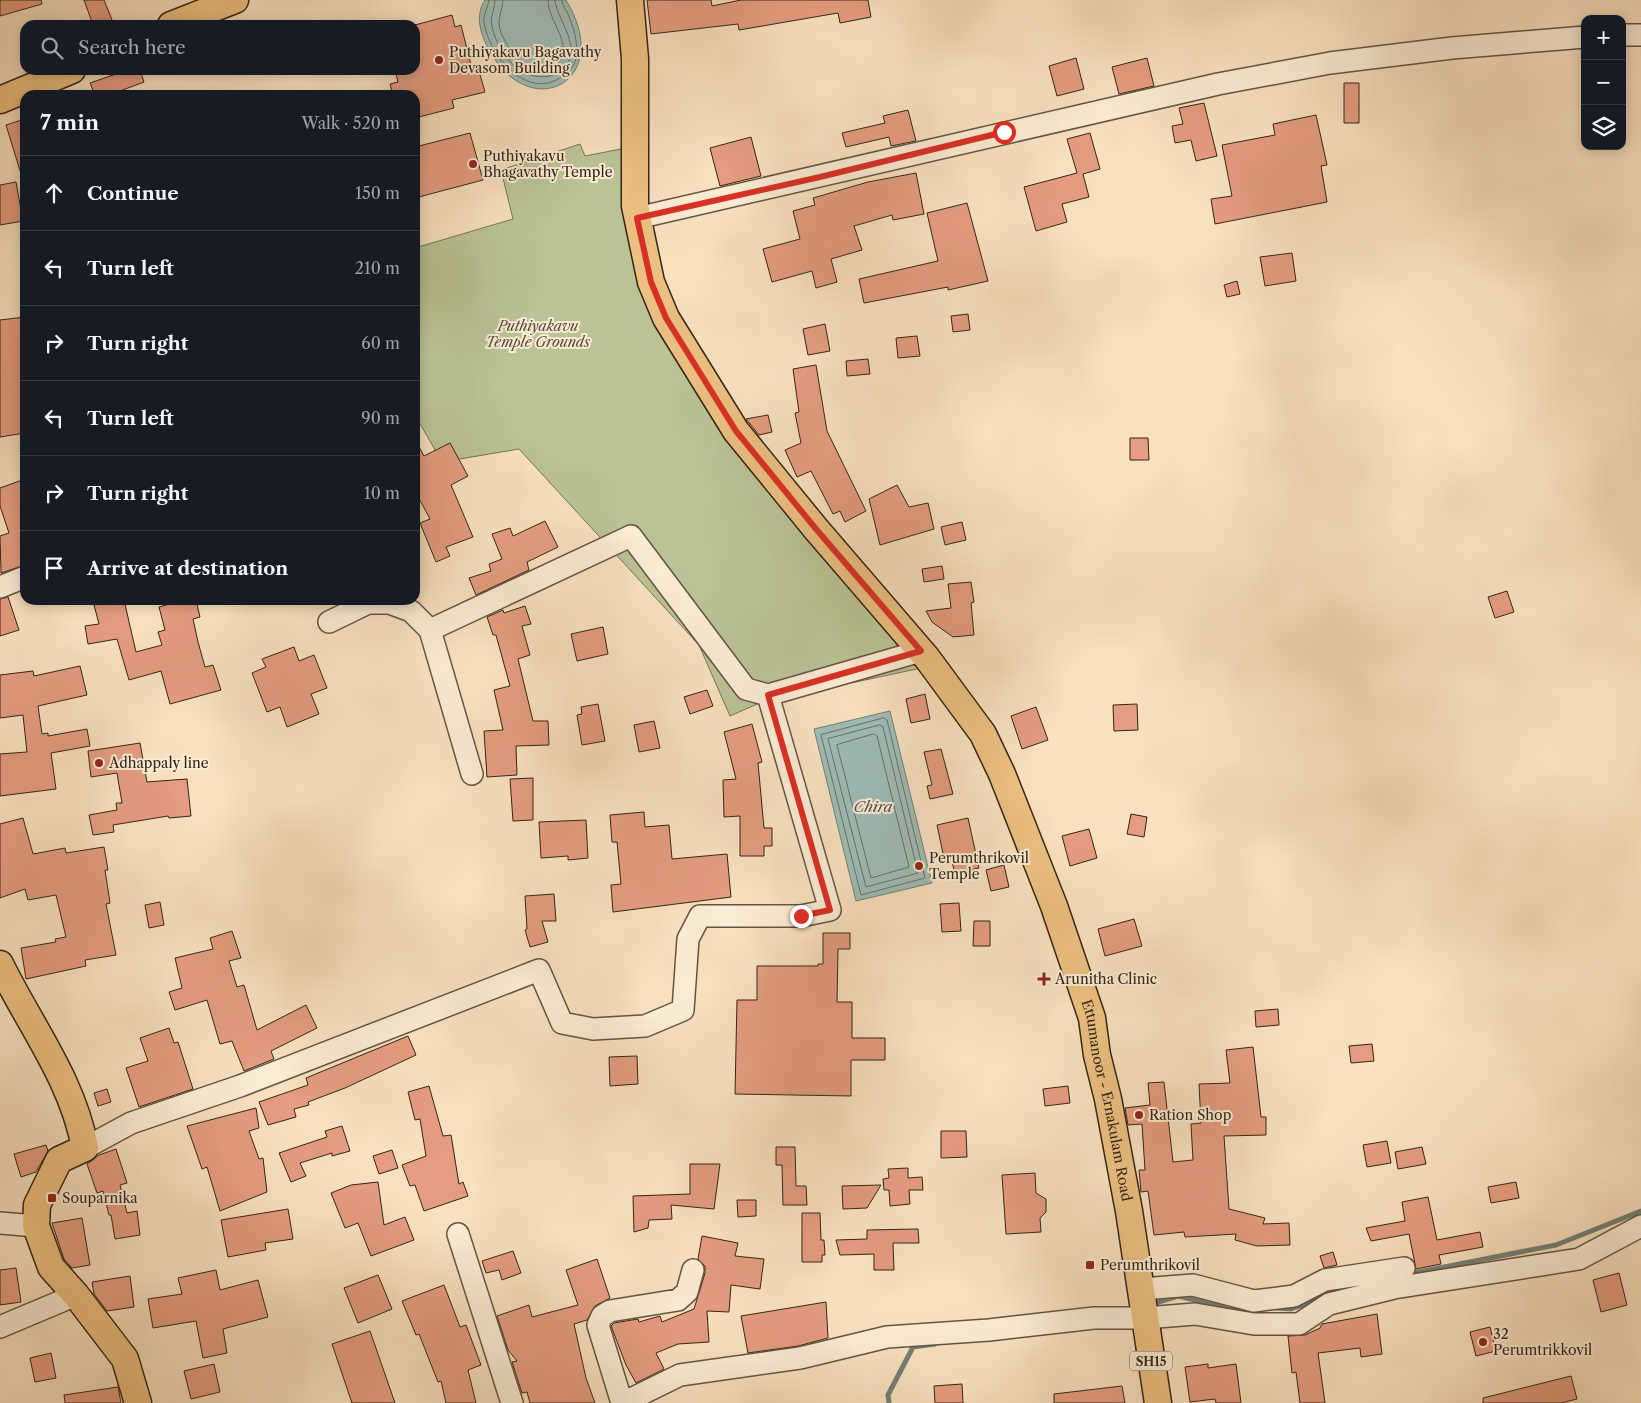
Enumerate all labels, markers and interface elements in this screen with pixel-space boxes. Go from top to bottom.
map controls [1581,15,1626,150]
button: + [1581,15,1626,60]
search box [20,20,420,75]
icon: search [38,34,66,62]
text: Search here [78,36,186,59]
place label: Puthiyakavu Bagavathy Devasom Building [449,43,602,77]
marker: Puthiyakavu Bagavathy Devasom Building [433,54,445,66]
button: − [1581,60,1626,105]
button: layers [1581,105,1626,150]
text: 7 min [40,110,99,135]
text: Walk · 520 m [302,113,400,133]
route start [993,121,1016,144]
place label: Puthiyakavu Bhagavathy Temple [483,147,613,181]
marker: Puthiyakavu Bhagavathy Temple [467,158,479,170]
icon: ahead [40,179,68,207]
text: Continue [87,182,179,205]
text: 150 m [355,183,400,203]
icon: left [40,254,68,282]
text: Turn left [87,257,174,280]
text: 210 m [355,258,400,278]
park label: Puthiyakavu Temple Grounds [486,317,591,351]
icon: right [40,329,68,357]
text: Turn right [87,332,188,355]
text: 60 m [361,333,400,353]
icon: left [40,404,68,432]
text: Turn left [87,407,174,430]
text: 90 m [361,408,400,428]
icon: right [40,479,68,507]
text: Turn right [87,482,188,505]
text: 10 m [364,483,400,503]
icon: arrive [40,554,68,582]
text: Arrive at destination [87,557,288,580]
place label: Adhappaly line [108,754,209,772]
marker: Adhappaly line [93,757,105,769]
water label: Chira [853,797,893,816]
place label: Perumthrikovil Temple [929,849,1029,883]
marker: Perumthrikovil Temple [913,860,925,872]
route end [790,905,813,928]
place label: Arunitha Clinic [1054,970,1157,988]
marker: Arunitha Clinic [1037,972,1051,986]
street label: Ettumanoor - Ernakulam Road [1077,997,1136,1203]
place label: Ration Shop [1149,1106,1231,1124]
marker: Ration Shop [1133,1109,1145,1121]
place label: Souparnika [62,1189,138,1207]
marker: Souparnika [46,1192,58,1204]
place label: Perumthrikovil [1100,1256,1200,1274]
marker: Perumthrikovil [1084,1259,1096,1271]
place label: 32 Perumtrikkovil [1493,1325,1592,1359]
marker: 32 Perumtrikkovil [1477,1336,1489,1348]
road number: SH15 [1130,1352,1172,1370]

